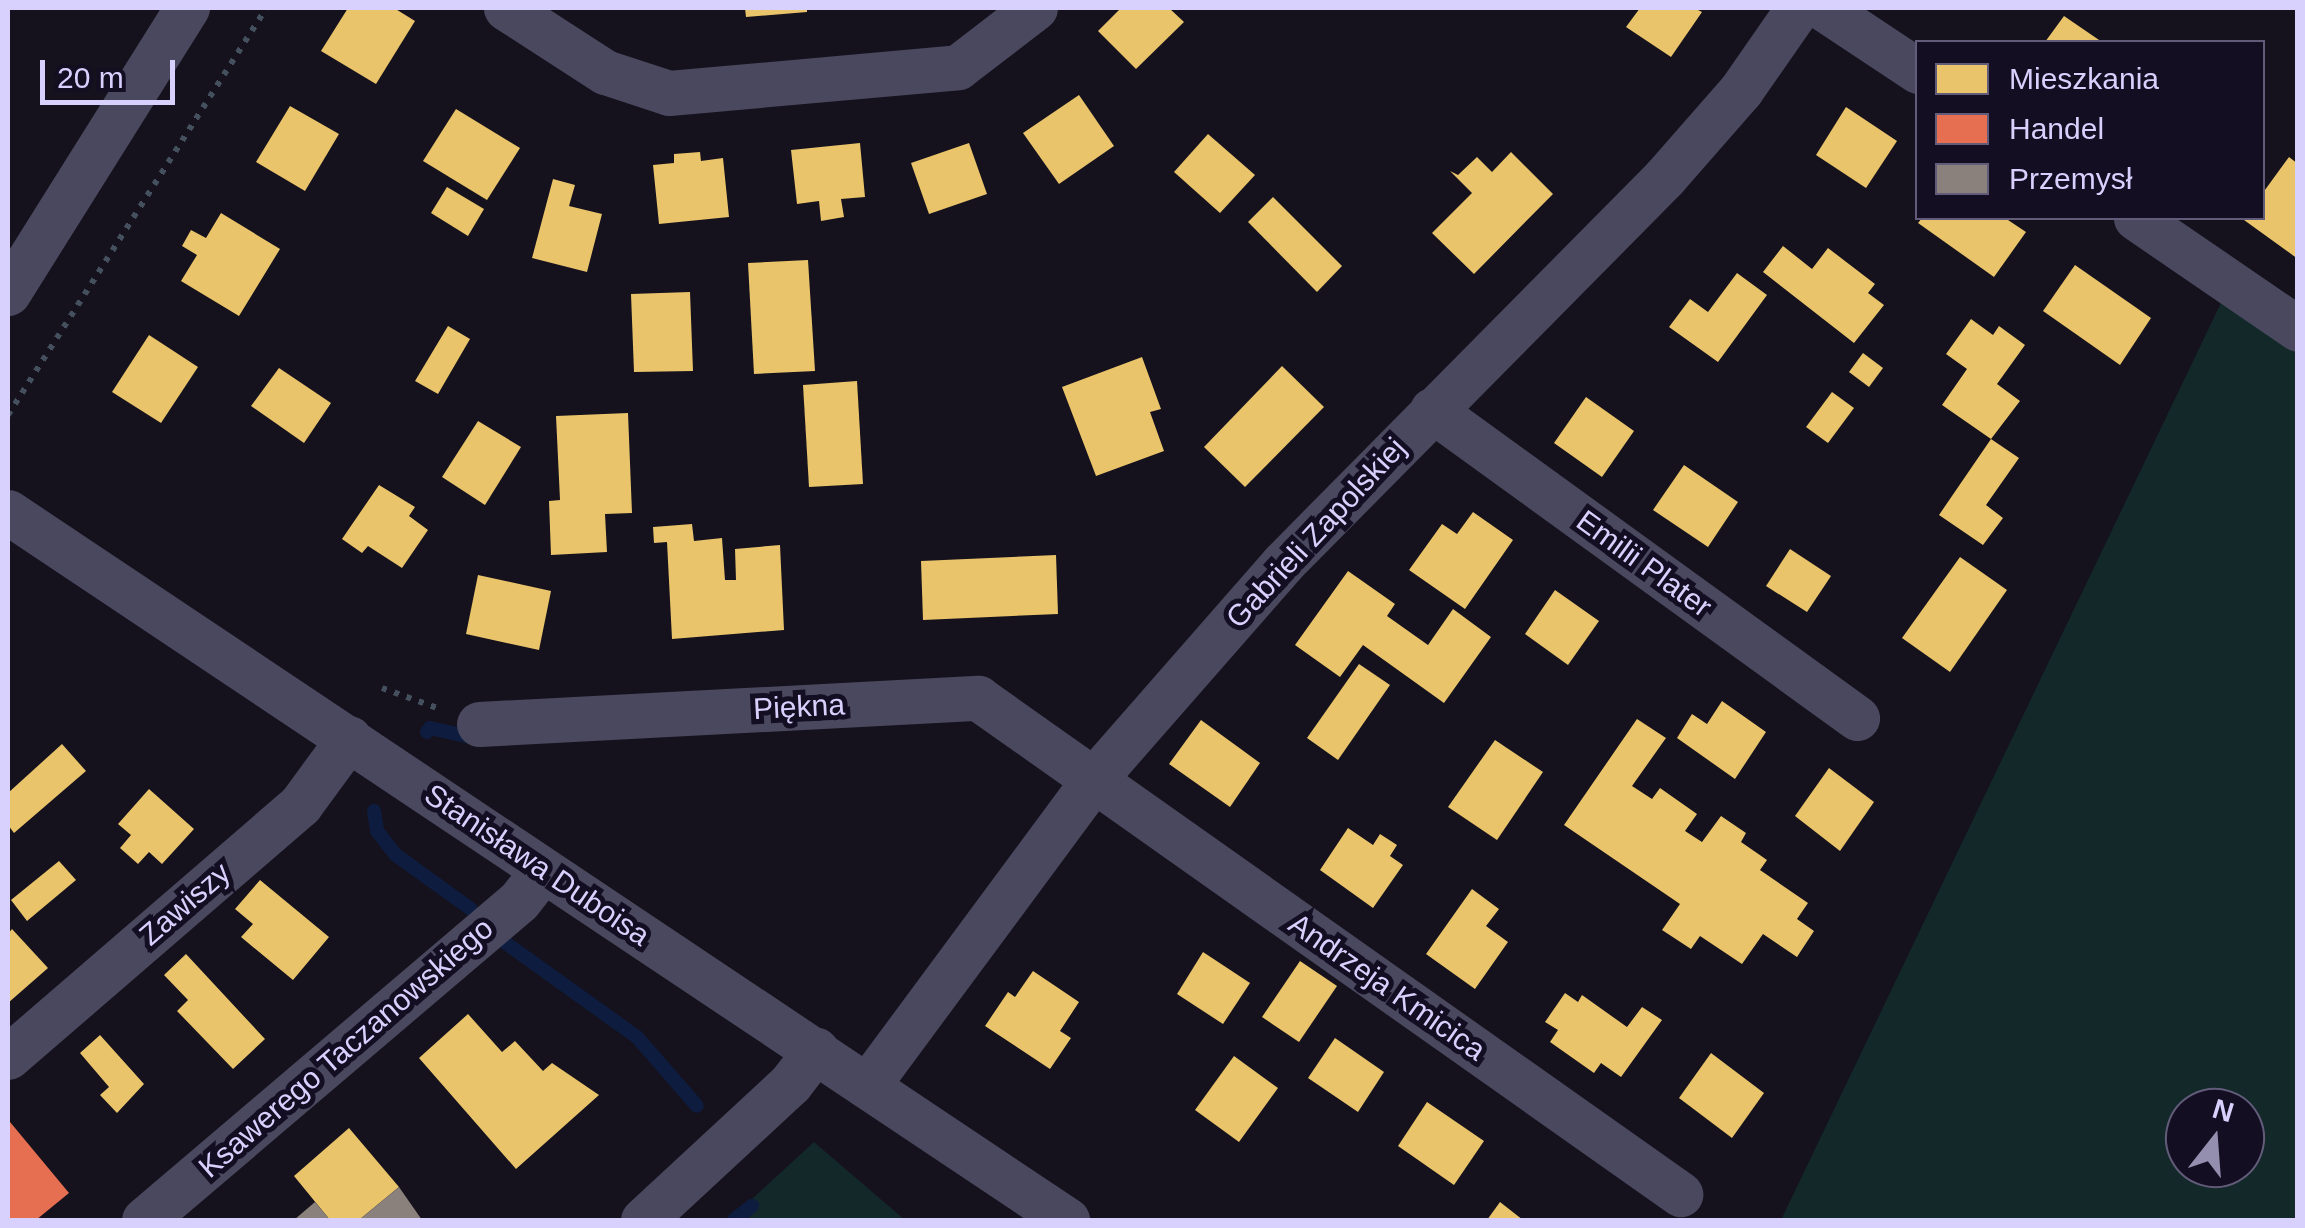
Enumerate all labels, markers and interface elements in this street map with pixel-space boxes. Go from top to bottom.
scale bar [45,40,180,102]
legend [1915,40,2265,220]
text: 20 m [57,61,124,94]
text: Mieszkania [2009,62,2159,95]
text: Handel [2009,112,2104,145]
text: Przemysł [2009,162,2132,195]
street label: Gabrieli Zapolskiej [1219,430,1413,636]
street label: Emilii Plater [1569,503,1719,625]
street label: Piękna [752,687,846,727]
street label: Stanisława Duboisa [418,776,656,954]
street label: Zawiszy [132,855,238,953]
street label: Andrzeja Kmicica [1282,906,1492,1068]
street label: Ksawerego Taczanowskiego [191,910,501,1186]
north arrow [2165,1088,2265,1188]
text: N [2209,1093,2238,1129]

